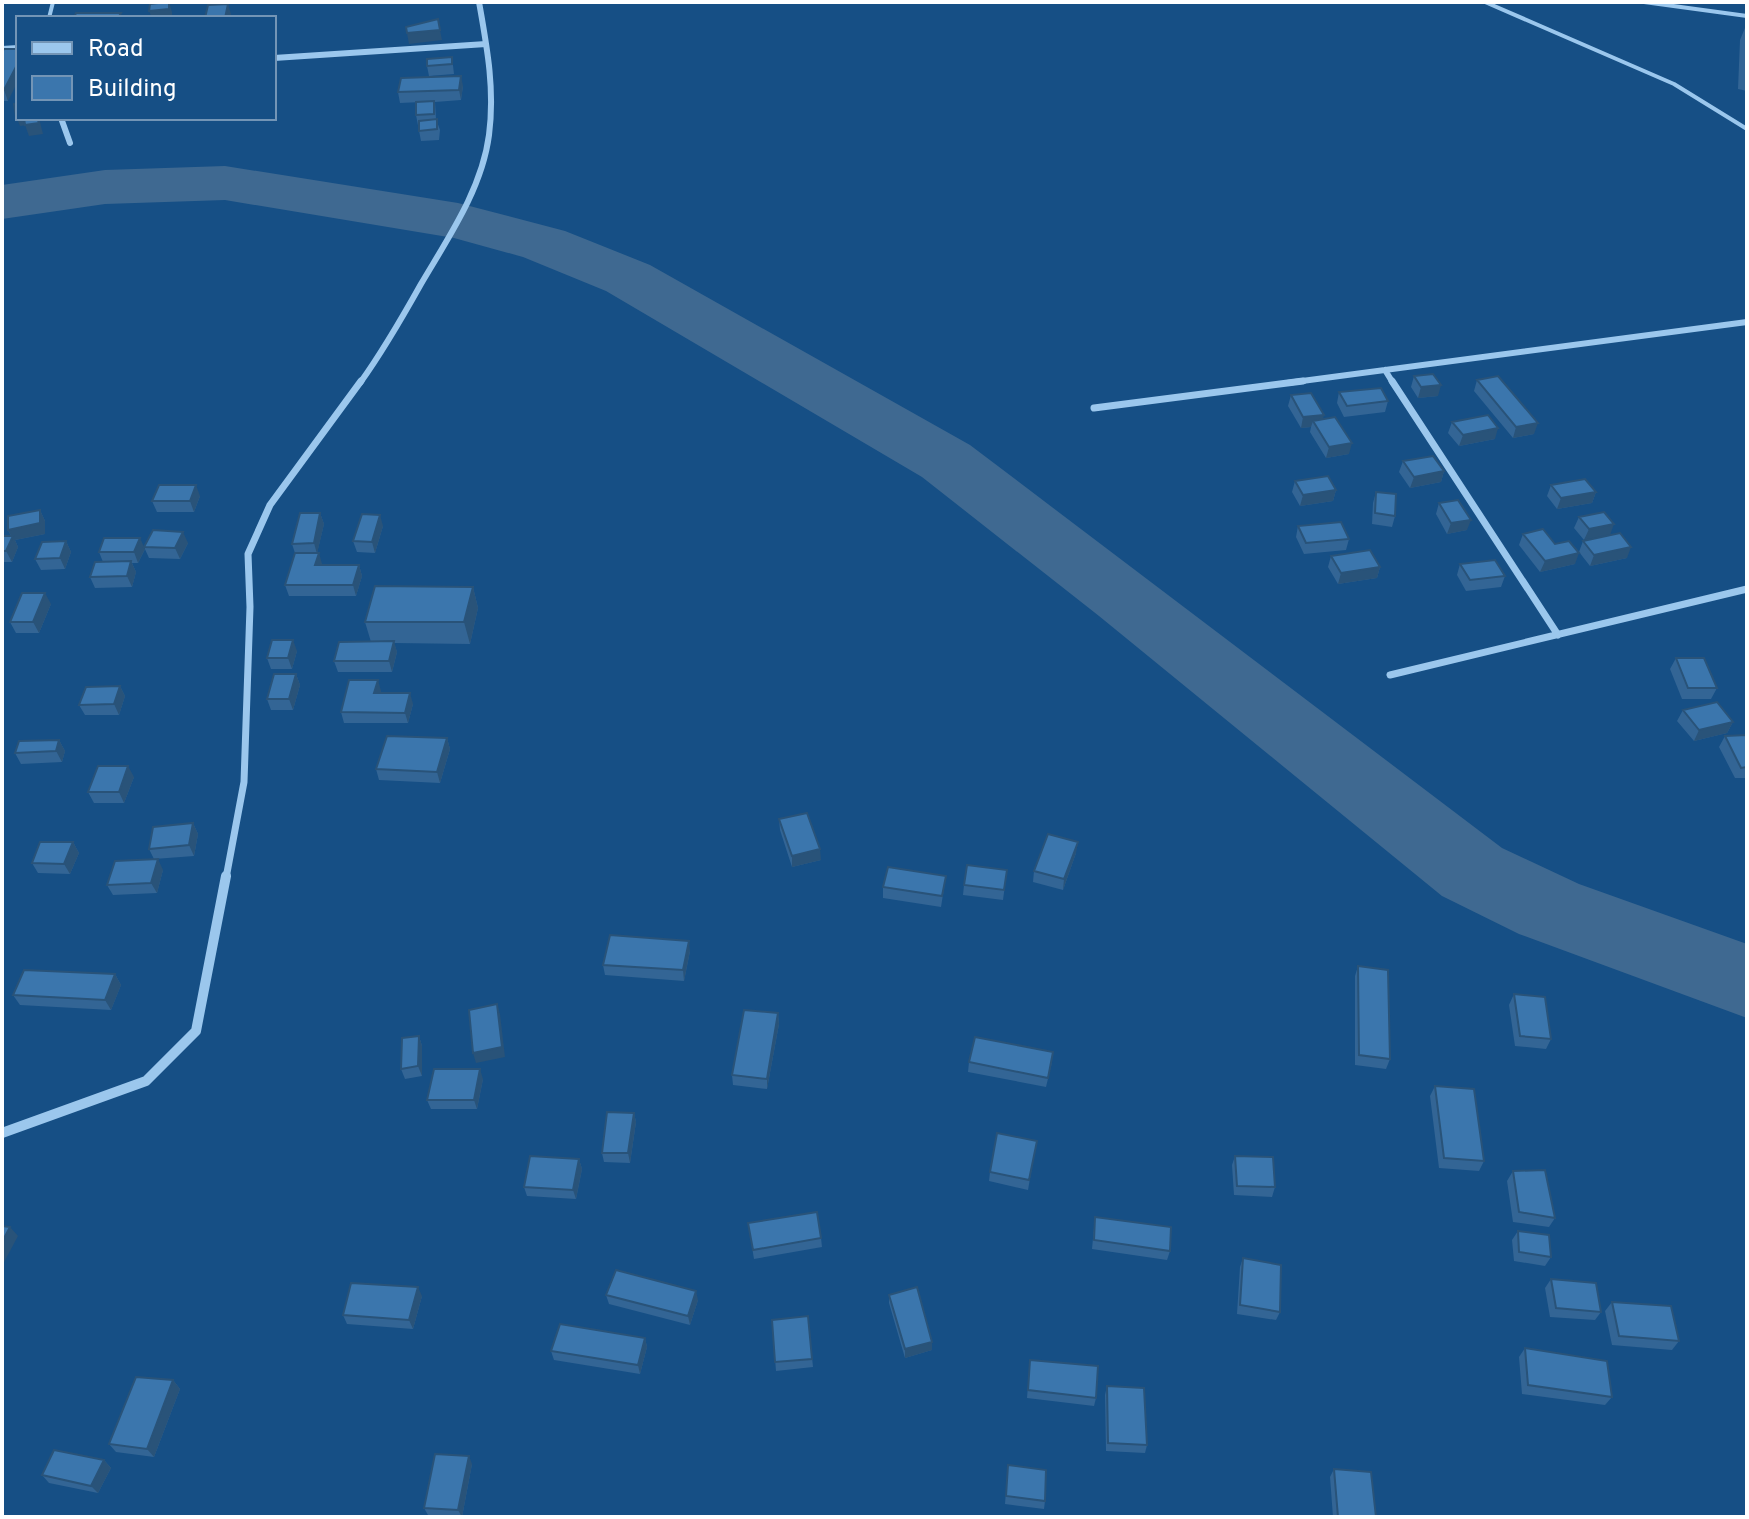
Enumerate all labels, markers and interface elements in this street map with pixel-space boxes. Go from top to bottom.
legend [16,16,276,120]
text: Road [88,35,144,65]
text: Building [88,75,177,105]

